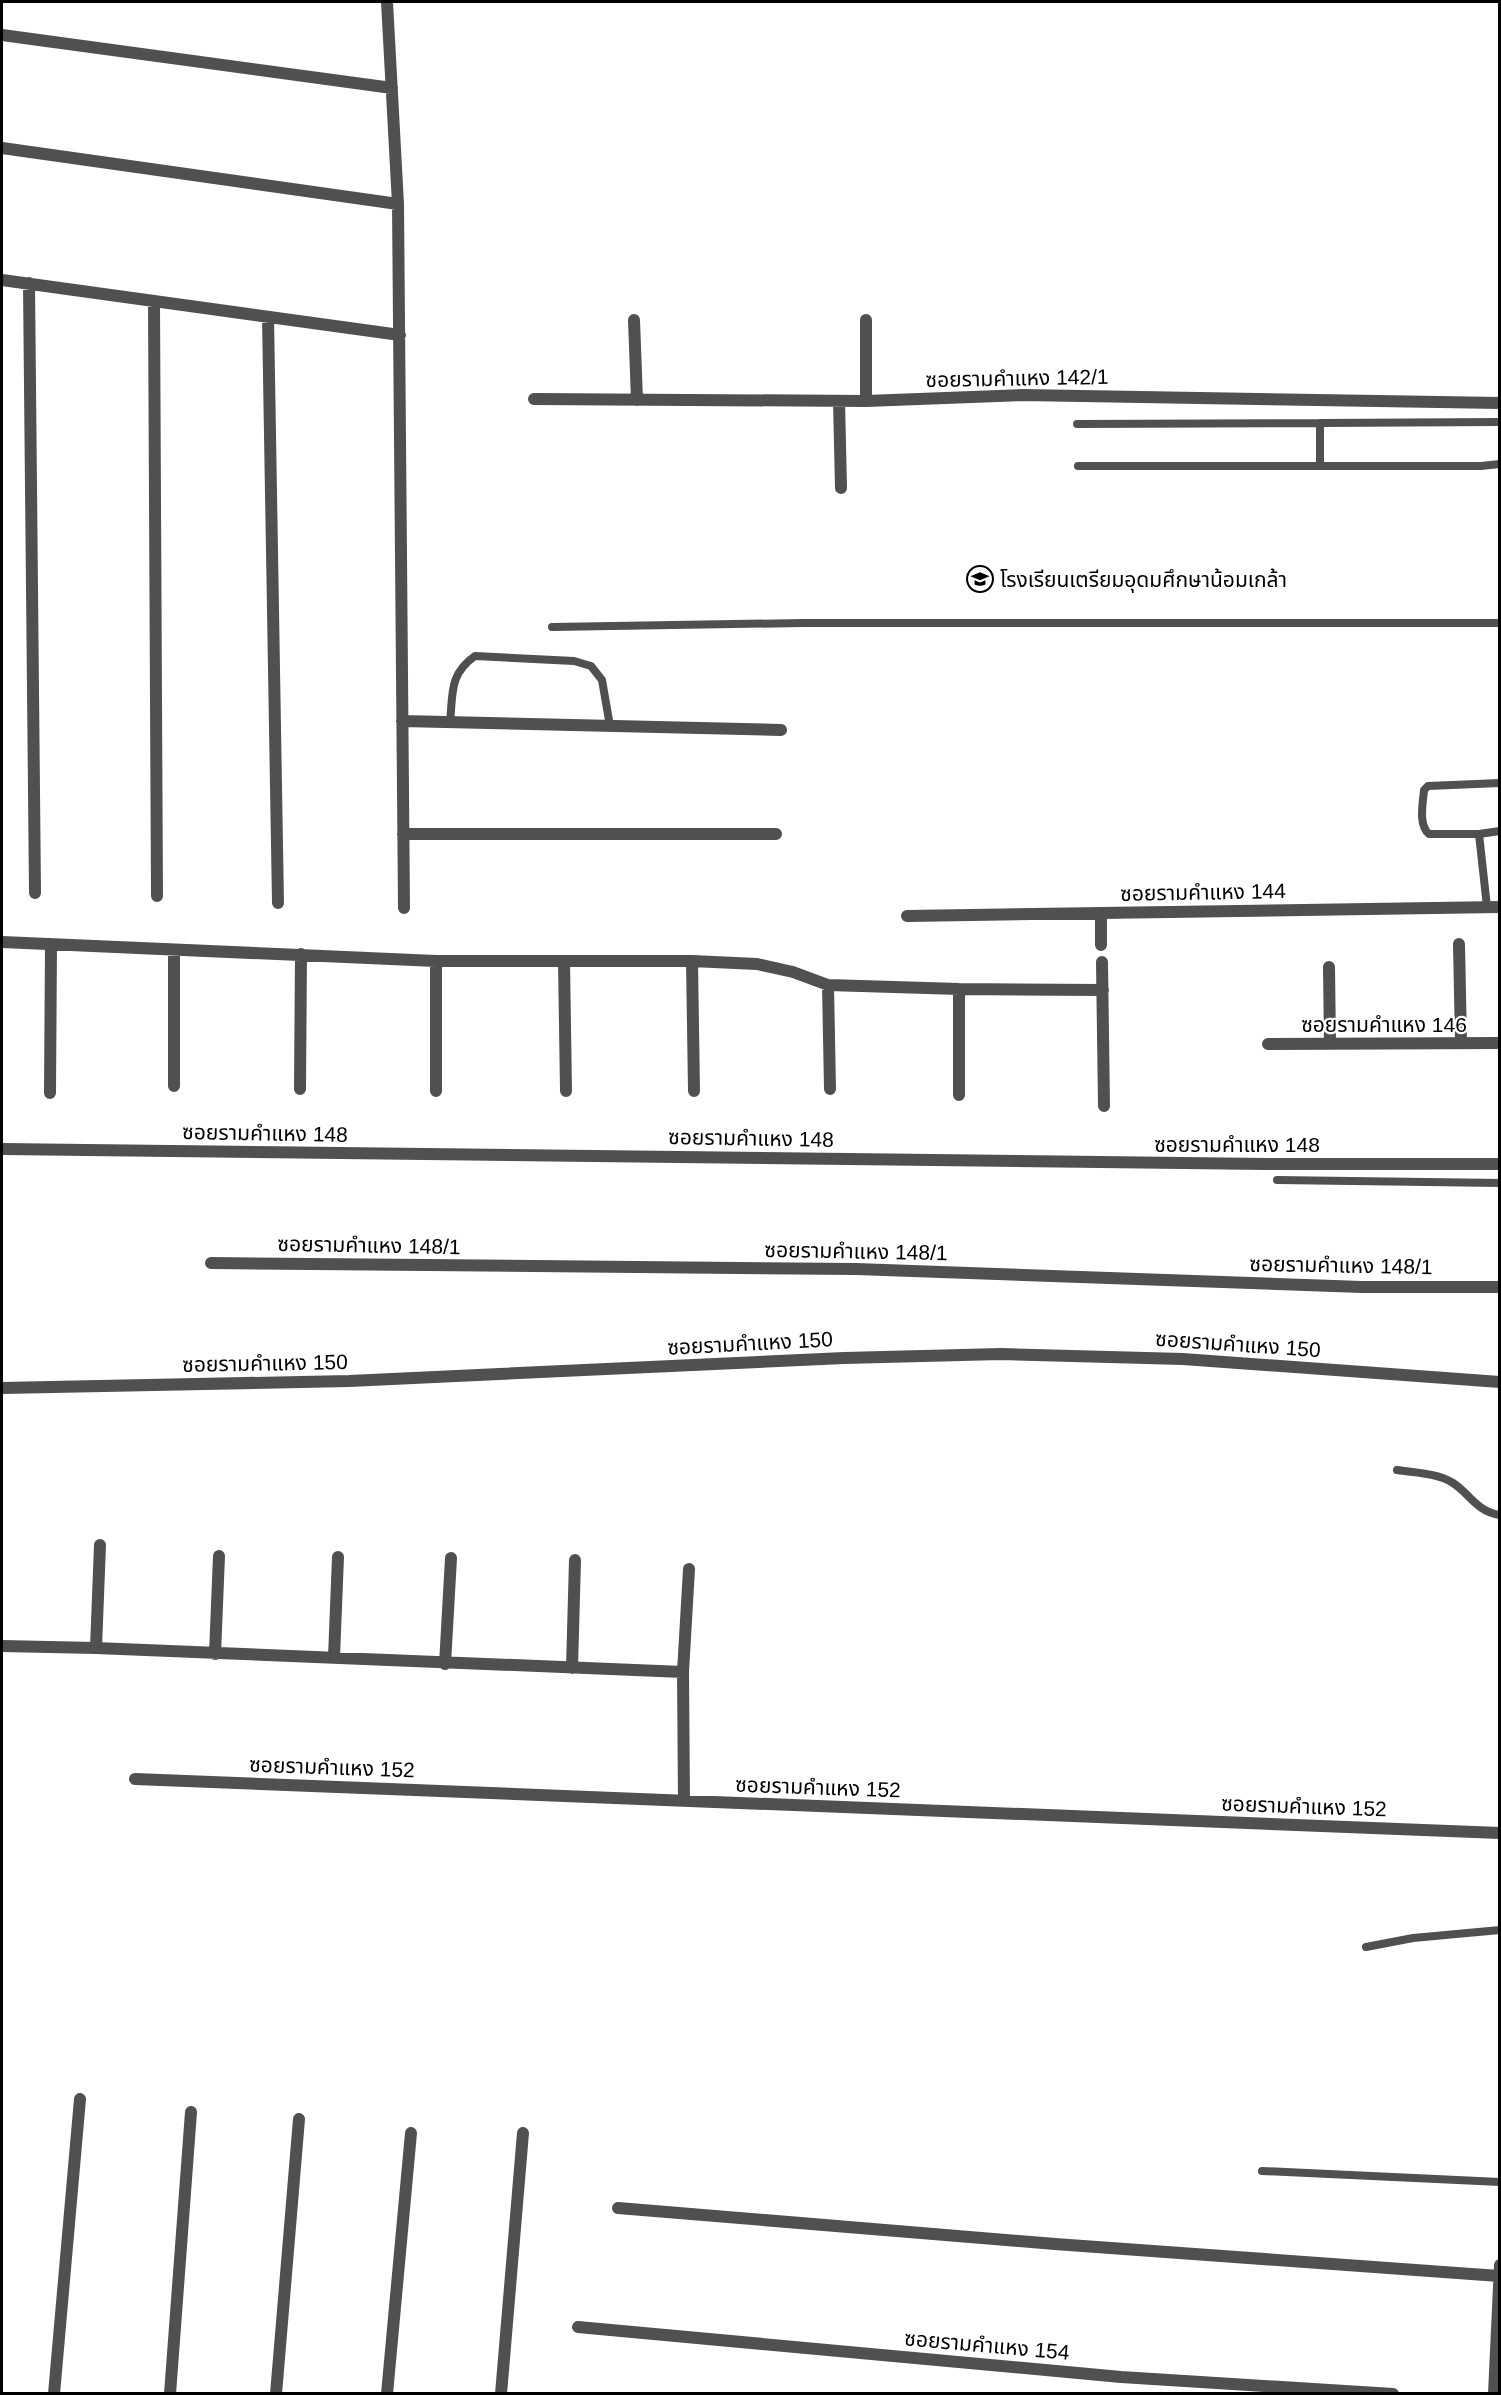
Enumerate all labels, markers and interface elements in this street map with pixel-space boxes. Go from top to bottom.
street label: ซอยรามคำแหง 142/1 [925,365,1109,391]
school or university icon: โรงเรียนเตรียมอุดมศึกษาน้อมเกล้า [965,564,995,594]
place label: โรงเรียนเตรียมอุดมศึกษาน้อมเกล้า [1000,568,1287,593]
street label: ซอยรามคำแหง 144 [1120,879,1286,905]
street label: ซอยรามคำแหง 146 [1301,1013,1467,1036]
street label: ซอยรามคำแหง 148 [182,1120,348,1146]
street label: ซอยรามคำแหง 148 [668,1125,834,1151]
street label: ซอยรามคำแหง 148 [1154,1133,1320,1156]
street label: ซอยรามคำแหง 148/1 [277,1232,461,1258]
street label: ซอยรามคำแหง 148/1 [764,1238,948,1264]
street label: ซอยรามคำแหง 148/1 [1249,1252,1433,1278]
street label: ซอยรามคำแหง 150 [667,1327,833,1359]
street label: ซอยรามคำแหง 150 [1155,1327,1321,1361]
street label: ซอยรามคำแหง 150 [182,1350,348,1376]
street label: ซอยรามคำแหง 152 [249,1753,415,1781]
street label: ซอยรามคำแหง 152 [735,1773,901,1801]
street label: ซอยรามคำแหง 152 [1221,1792,1387,1820]
street label: ซอยรามคำแหง 154 [903,2326,1071,2364]

